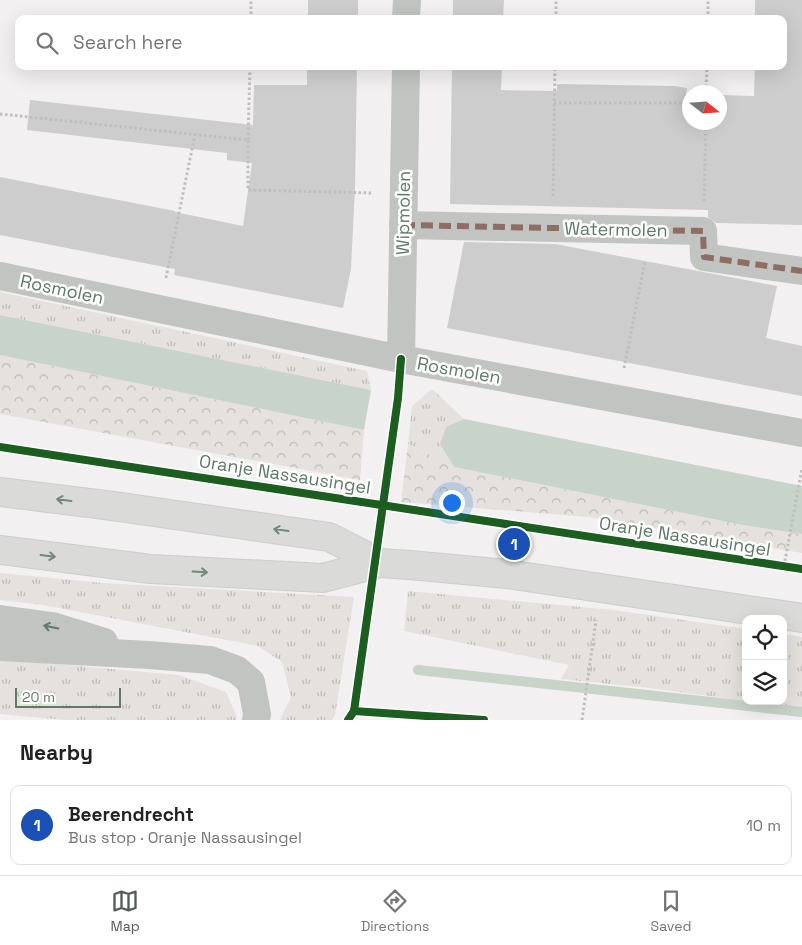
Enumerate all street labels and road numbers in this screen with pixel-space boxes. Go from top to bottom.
street label: Wipmolen [391,171,415,255]
street label: Watermolen [564,217,668,241]
street label: Rosmolen [18,269,106,309]
street label: Rosmolen [415,351,503,389]
street label: Oranje Nassausingel [198,449,372,499]
street label: Oranje Nassausingel [598,511,772,561]

